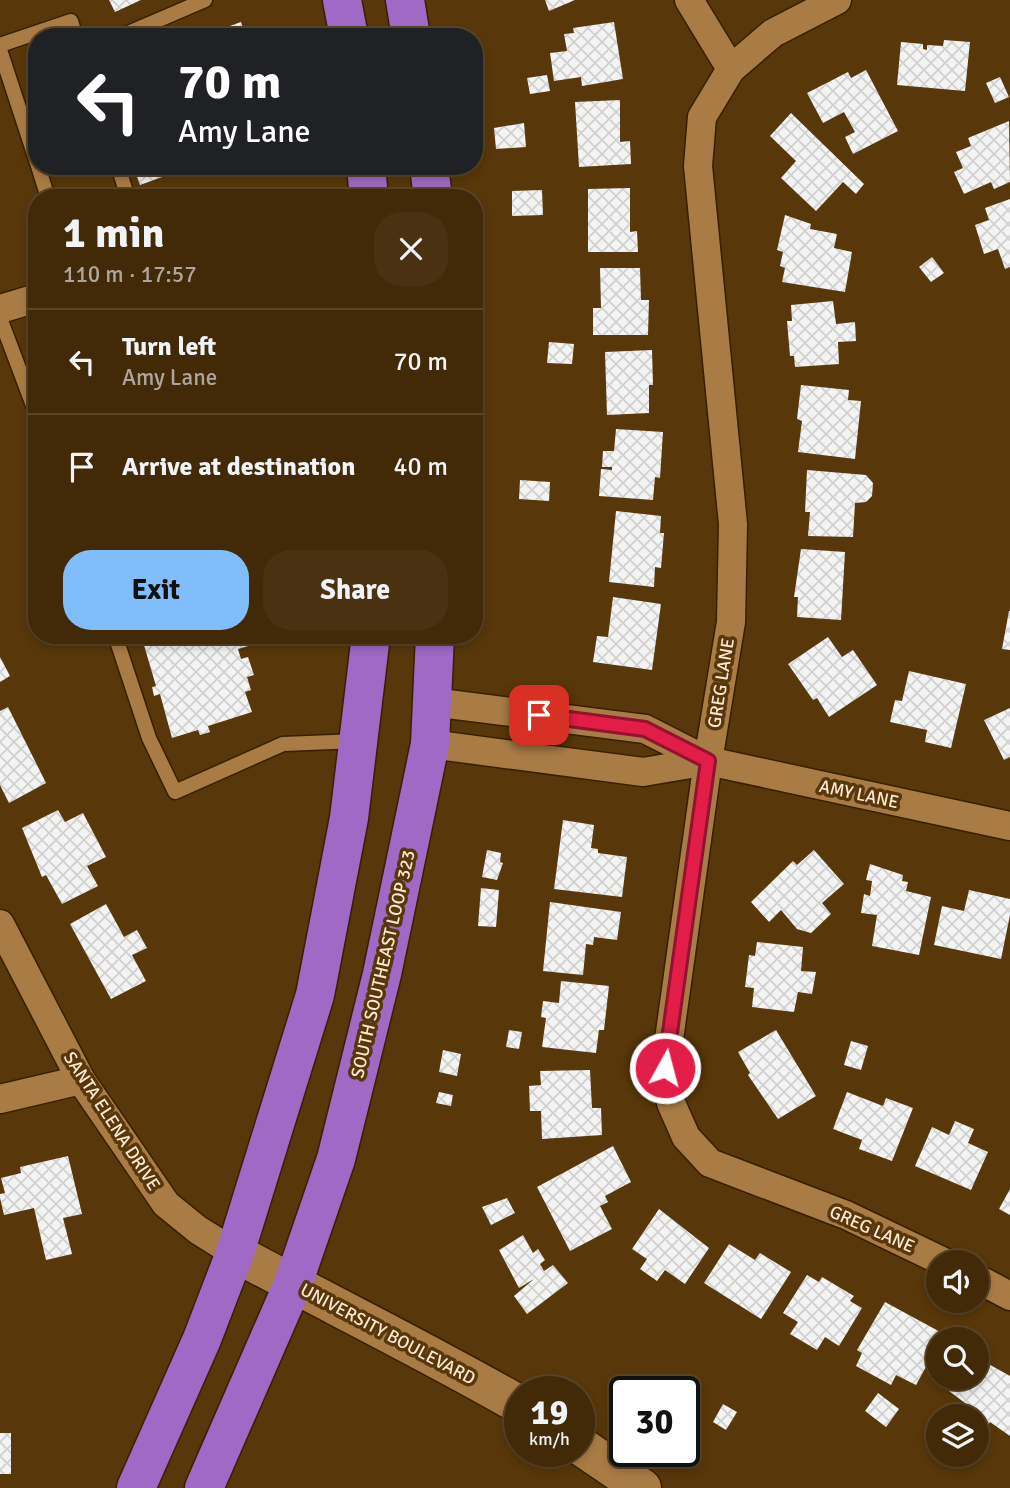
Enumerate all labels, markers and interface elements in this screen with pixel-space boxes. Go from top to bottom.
text: 70 m [178,52,281,112]
icon: left [63,56,154,147]
text: Amy Lane [178,112,311,151]
text: 1 min [63,208,164,259]
button: close [374,212,448,286]
text: 110 m · 17:57 [63,260,197,289]
text: Turn left [122,331,216,363]
icon: left [63,343,101,381]
text: 70 m [393,346,448,378]
text: Amy Lane [122,363,217,392]
icon: arrive [63,448,101,486]
text: Arrive at destination [122,451,355,483]
text: 40 m [393,451,448,483]
button: Exit [63,550,249,630]
button: Share [263,550,448,630]
street label: GREG LANE [703,637,739,729]
pin [509,685,569,745]
icon: arrive [520,696,558,734]
street label: AMY LANE [817,775,901,813]
street label: SOUTH SOUTHEAST LOOP 323 [346,848,420,1080]
position arrow [628,1031,702,1105]
street label: SANTA ELENA DRIVE [59,1047,165,1195]
street label: GREG LANE [826,1201,918,1257]
map controls [926,1250,989,1467]
button: sound [926,1250,989,1313]
street label: UNIVERSITY BOULEVARD [297,1279,479,1389]
button: search [926,1327,989,1390]
speed limit sign: 30 [609,1376,700,1467]
text: 19 [531,1391,568,1434]
button: layers [926,1404,989,1467]
text: km/h [529,1428,570,1450]

